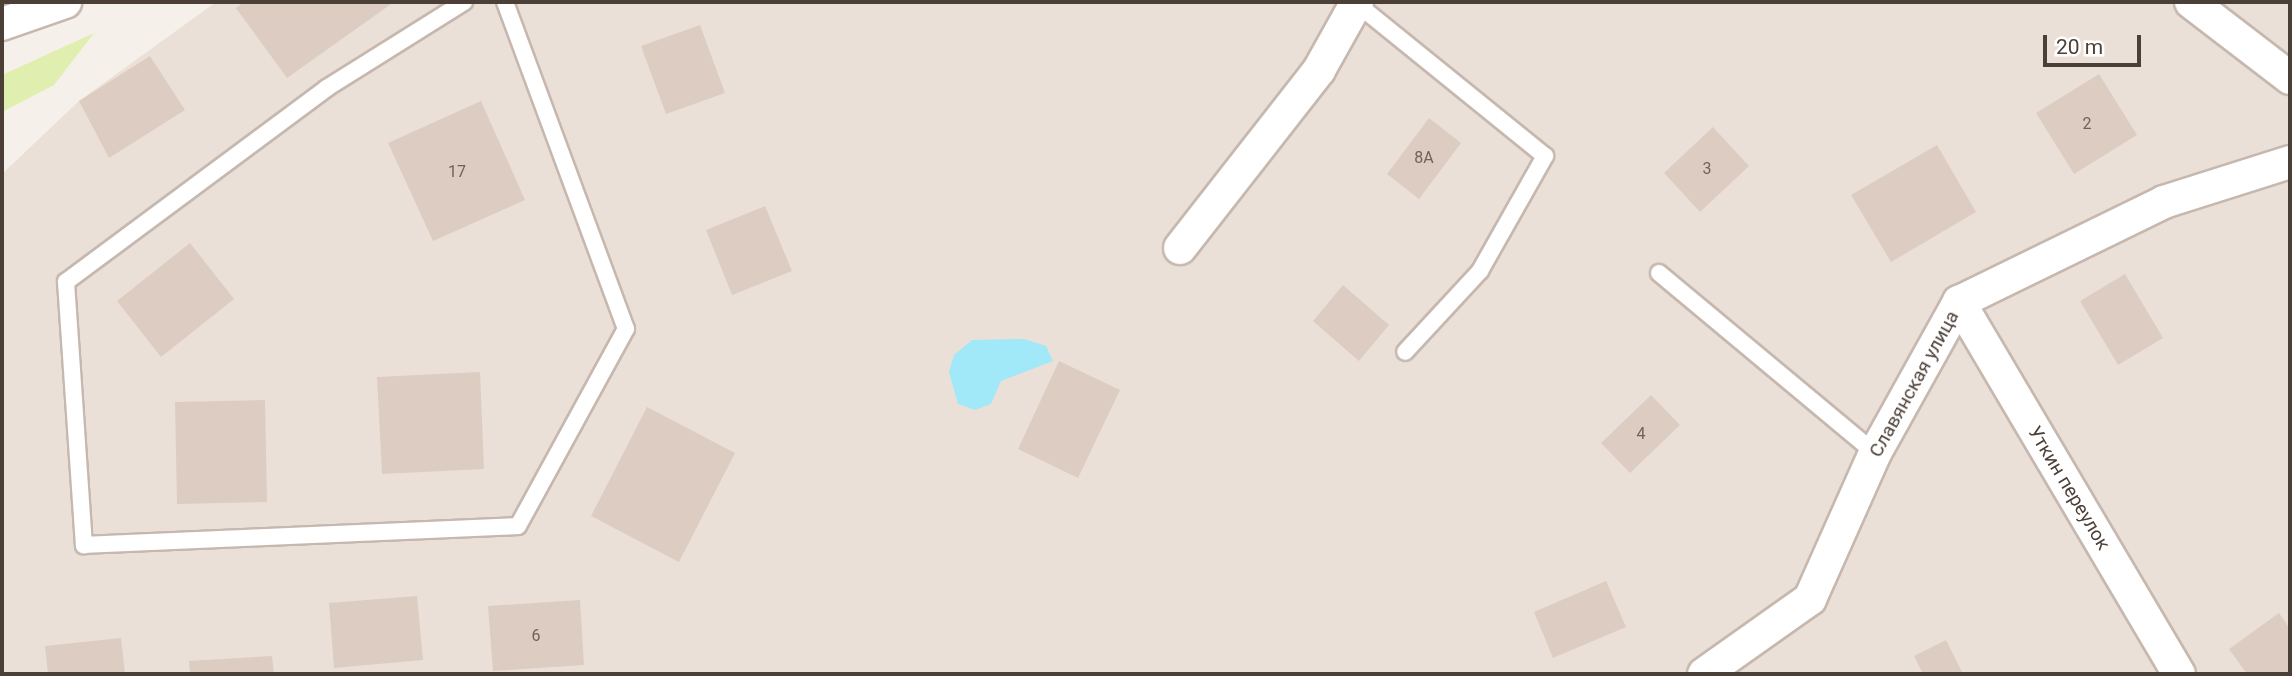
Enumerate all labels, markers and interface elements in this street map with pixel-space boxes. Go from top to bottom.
scale bar [2047,21,2145,65]
text: 20 m [2056,35,2103,59]
house number: 2 [2083,114,2091,134]
house number: 8А [1414,148,1434,168]
house number: 3 [1703,159,1711,179]
house number: 17 [448,162,466,182]
street label: Славянская улица [1864,307,1964,461]
street label: Уткин переулок [2023,422,2115,554]
house number: 4 [1637,424,1645,444]
house number: 6 [532,626,540,646]

